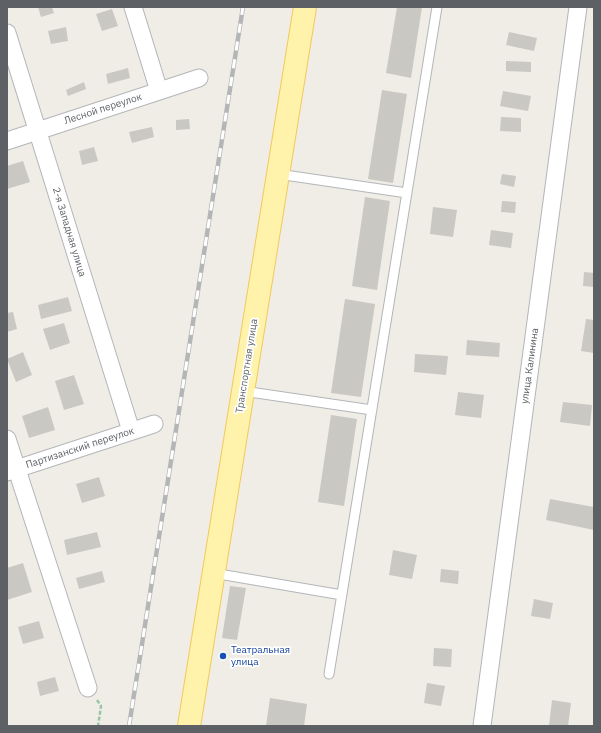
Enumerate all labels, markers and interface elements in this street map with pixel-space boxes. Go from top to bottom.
street label: Лесной переулок [63,91,143,127]
street label: 2-я Западная улица [50,186,88,278]
street label: Транспортная улица [234,318,260,414]
street label: улица Калинина [519,327,541,405]
street label: Партизанский переулок [24,425,136,471]
place label: Театральная улица [231,644,290,668]
marker: Театральная улица [218,651,228,661]

